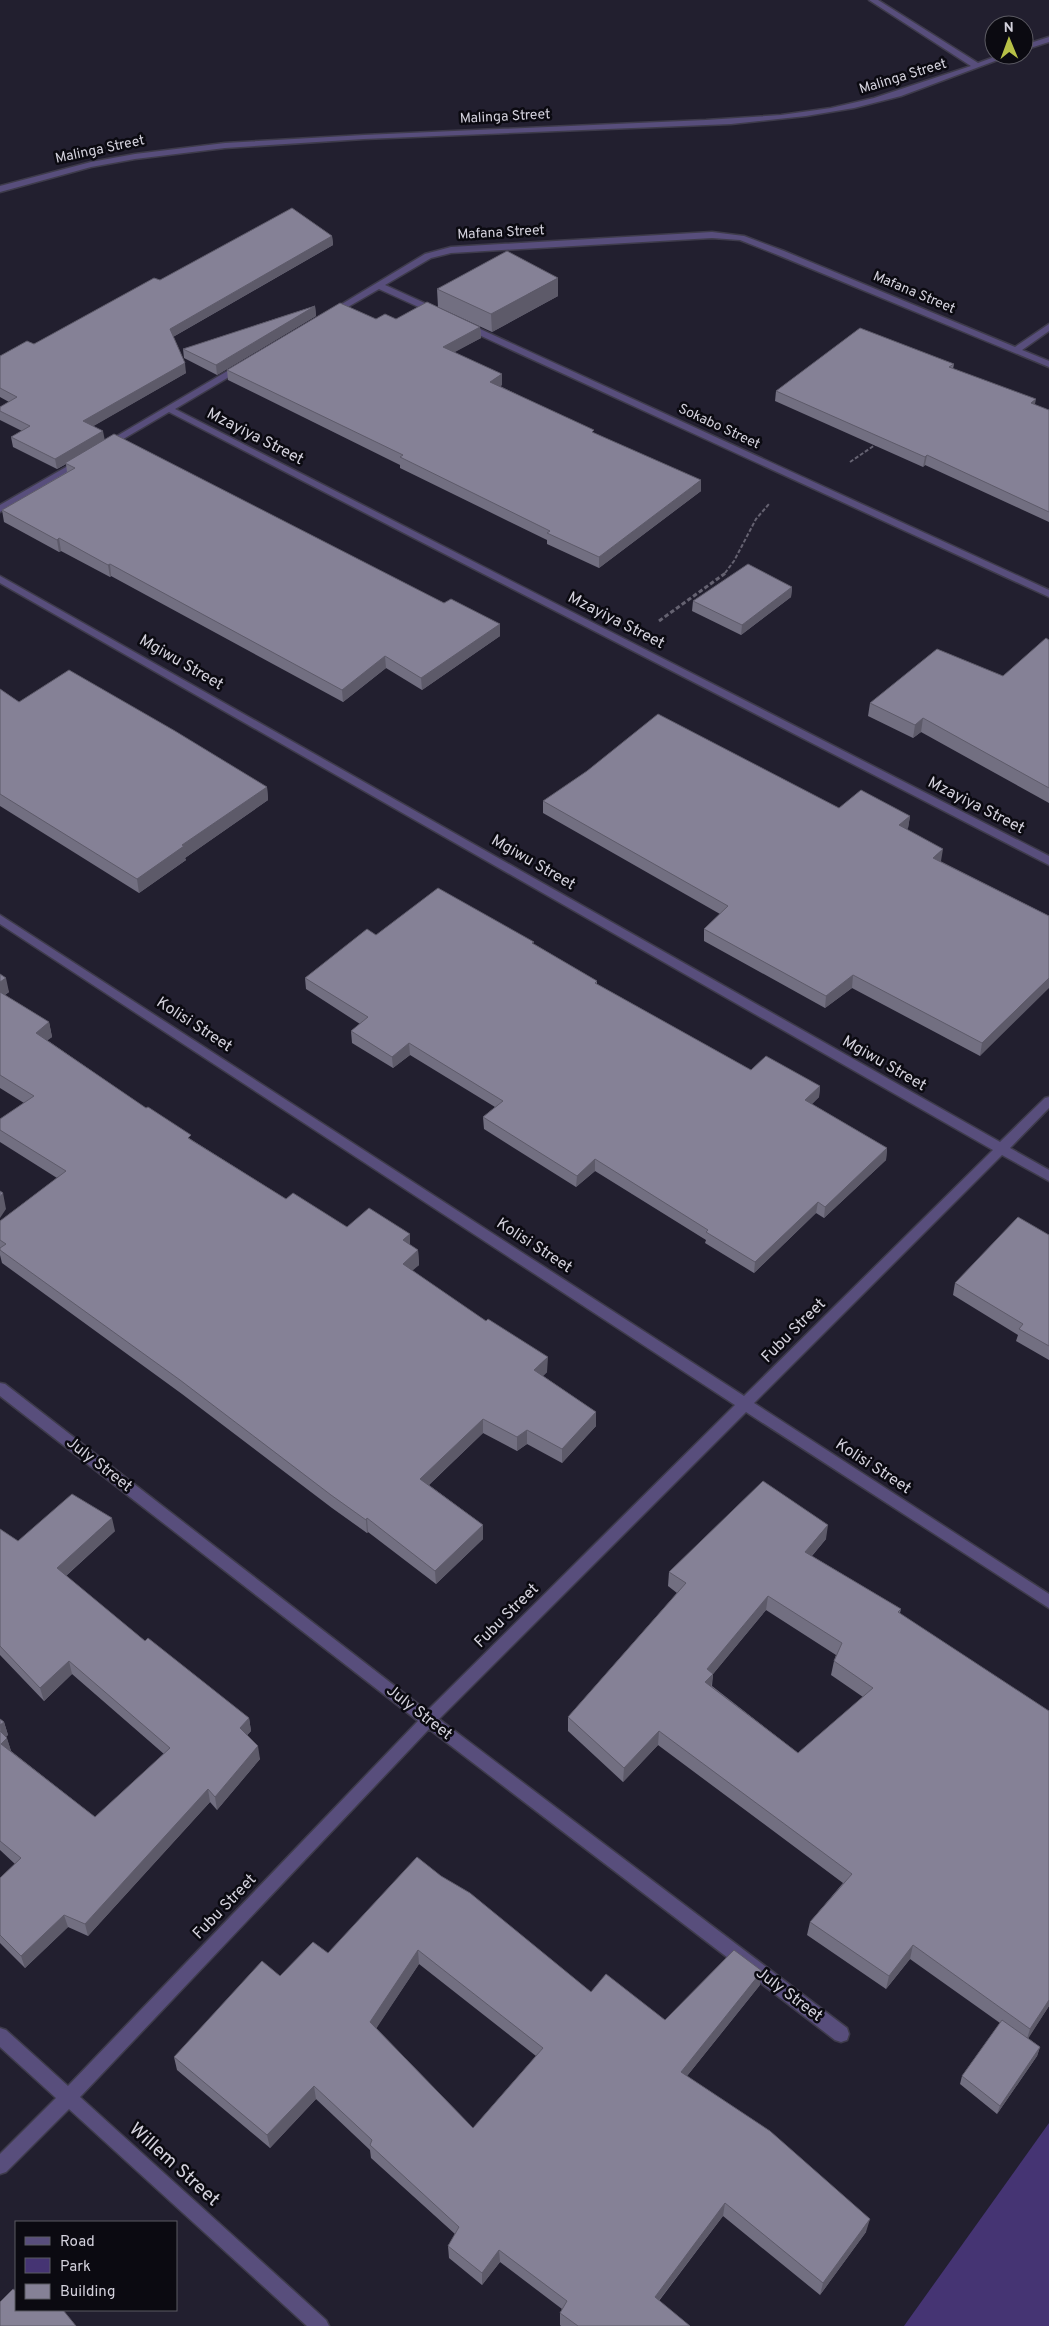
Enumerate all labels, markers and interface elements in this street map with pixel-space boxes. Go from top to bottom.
north arrow [984,15,1034,65]
text: N [1004,20,1014,37]
street label: Malinga Street [857,56,949,98]
street label: Malinga Street [459,106,551,128]
street label: Malinga Street [54,132,146,168]
street label: Mafana Street [457,222,545,244]
street label: Mafana Street [870,268,958,318]
street label: Sokabo Street [675,401,763,453]
street label: Mzayiya Street [203,404,307,470]
street label: Mzayiya Street [564,588,668,654]
street label: Mgiwu Street [135,631,227,695]
street label: Mzayiya Street [924,773,1028,839]
street label: Mgiwu Street [487,831,579,895]
street label: Kolisi Street [152,993,236,1057]
street label: Mgiwu Street [838,1032,930,1096]
street label: Kolisi Street [492,1214,576,1278]
street label: Fubu Street [757,1294,831,1368]
street label: July Street [62,1433,136,1497]
street label: Kolisi Street [831,1435,915,1499]
street label: Fubu Street [470,1579,544,1653]
street label: July Street [382,1681,456,1745]
street label: Fubu Street [189,1870,261,1944]
street label: July Street [752,1963,826,2027]
street label: Willem Street [124,2118,224,2212]
legend [15,2221,178,2311]
text: Road [60,2233,95,2252]
text: Park [60,2258,91,2277]
text: Building [60,2283,115,2302]

